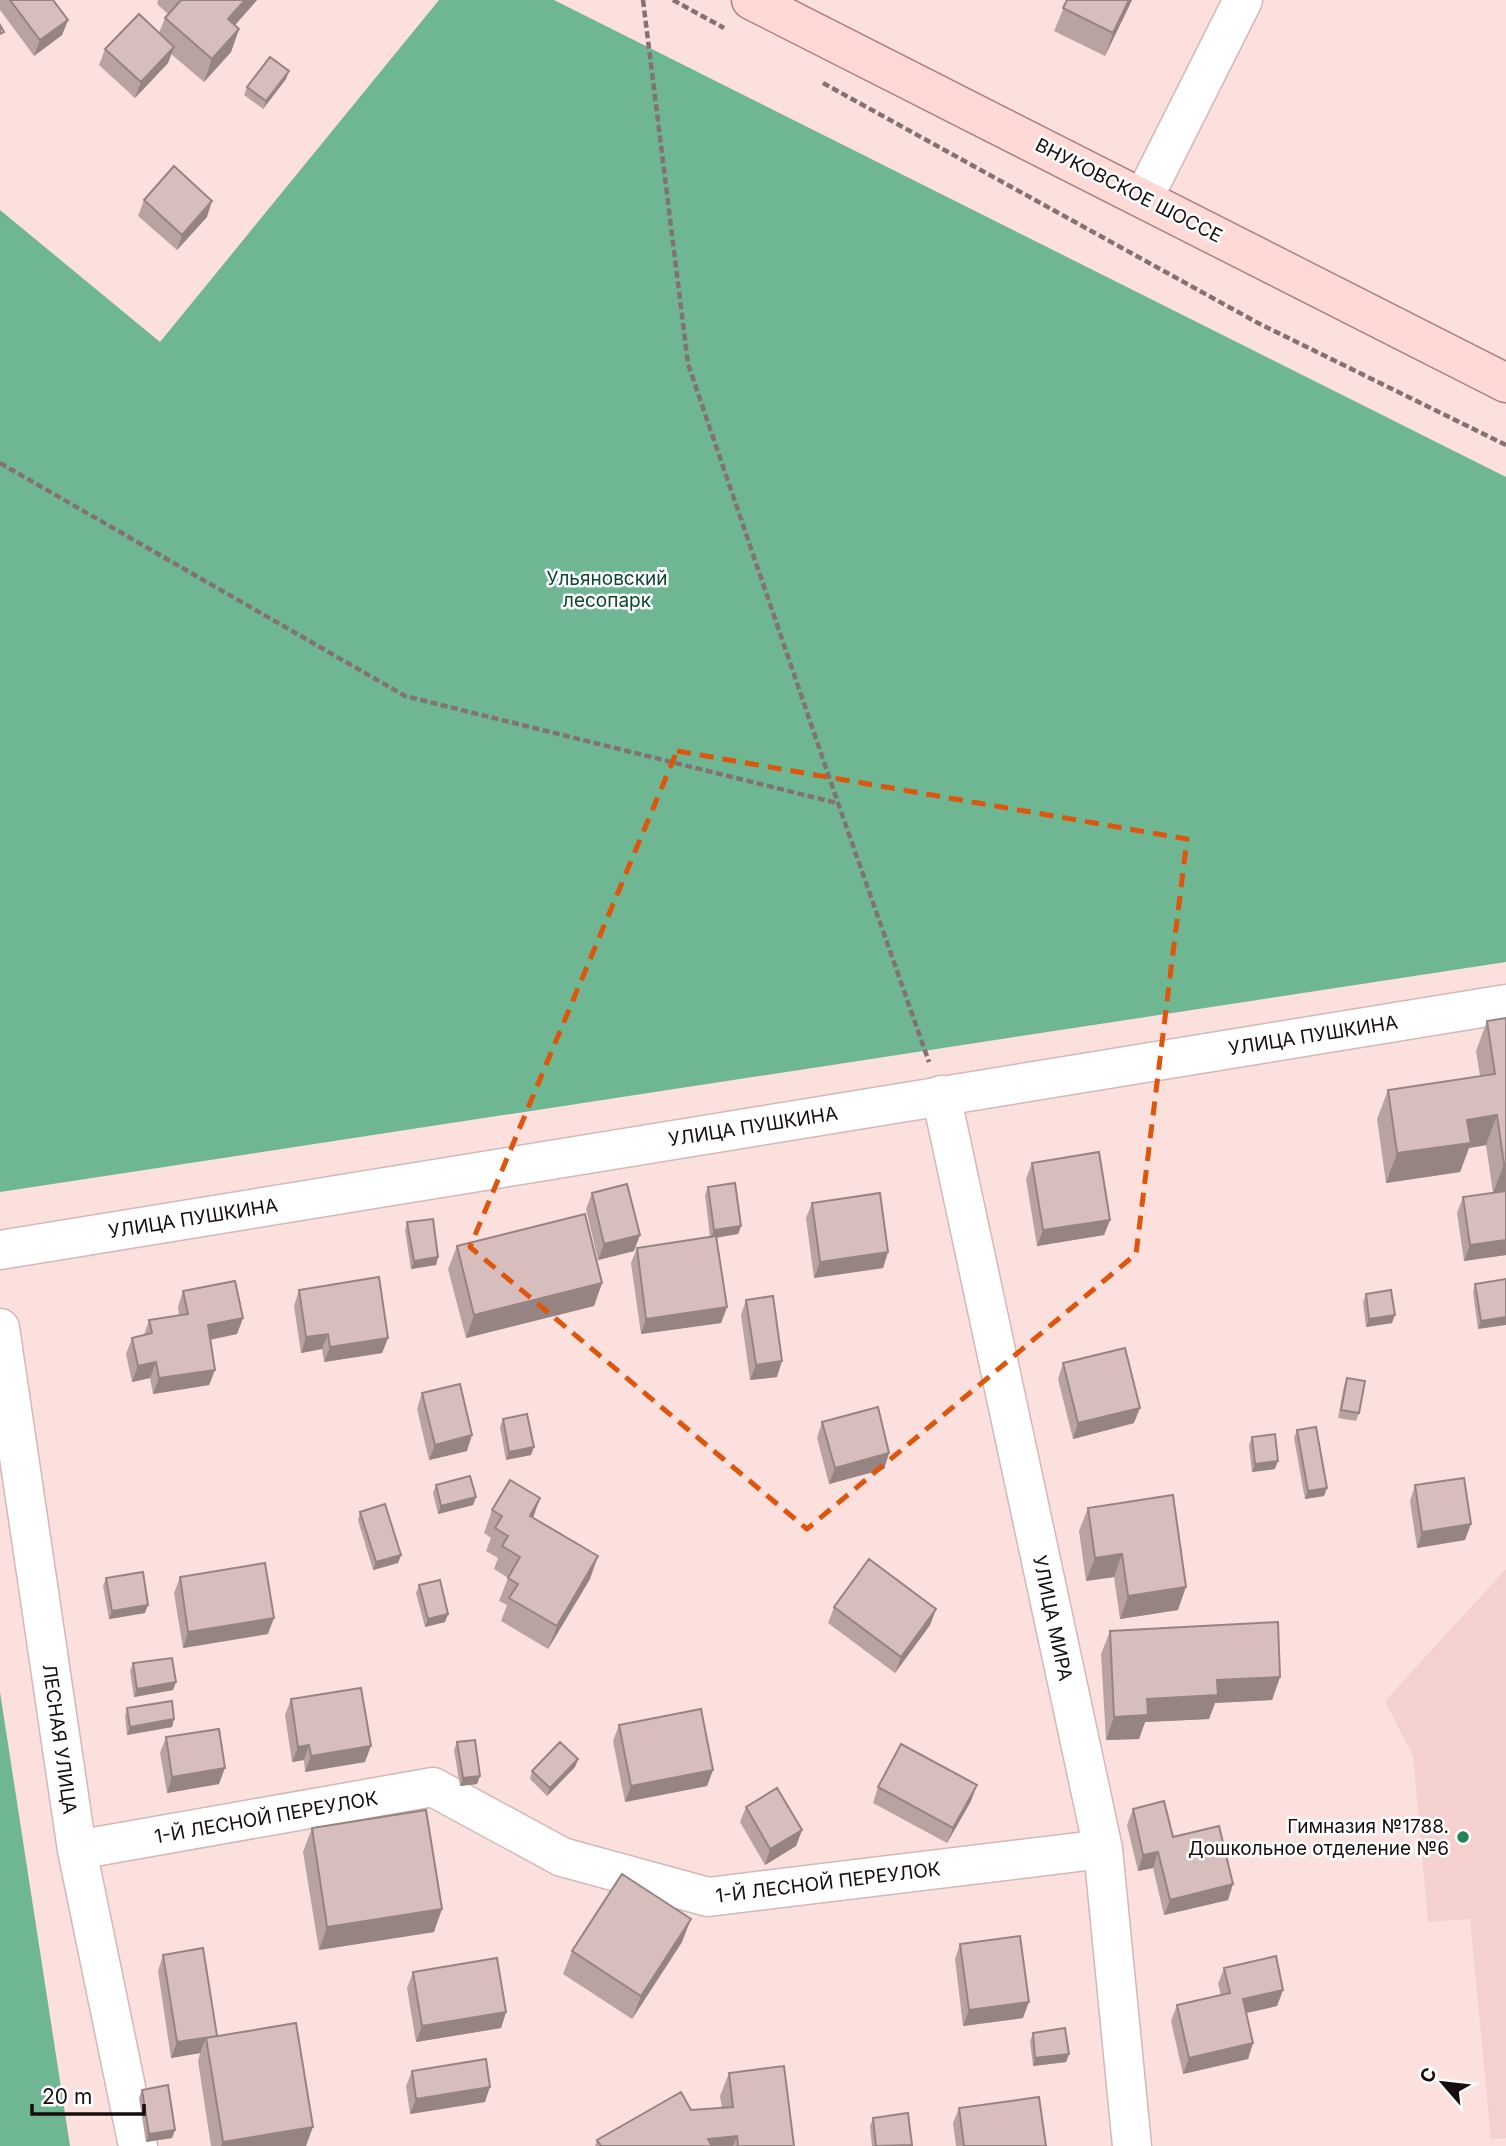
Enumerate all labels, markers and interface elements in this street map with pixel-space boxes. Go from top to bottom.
street label: ВНУКОВСКОЕ ШОССЕ [1031,133,1226,248]
park label: Ульяновский лесопарк [547,567,668,612]
street label: УЛИЦА ПУШКИНА [1227,1011,1399,1060]
street label: УЛИЦА ПУШКИНА [667,1102,839,1151]
street label: УЛИЦА ПУШКИНА [107,1194,279,1243]
street label: УЛИЦА МИРА [1028,1553,1077,1683]
street label: ЛЕСНАЯ УЛИЦА [38,1662,81,1816]
street label: 1-Й ЛЕСНОЙ ПЕРЕУЛОК [152,1785,380,1848]
place label: Гимназия №1788. Дошкольное отделение №6 [1188,1815,1449,1860]
marker: Гимназия №1788. Дошкольное отделение №6 [1455,1829,1471,1845]
street label: 1-Й ЛЕСНОЙ ПЕРЕУЛОК [714,1856,942,1908]
north arrow [1408,2048,1478,2118]
text: С [1415,2064,1442,2087]
scale bar [32,2072,144,2116]
text: 20 m [42,2084,92,2109]

